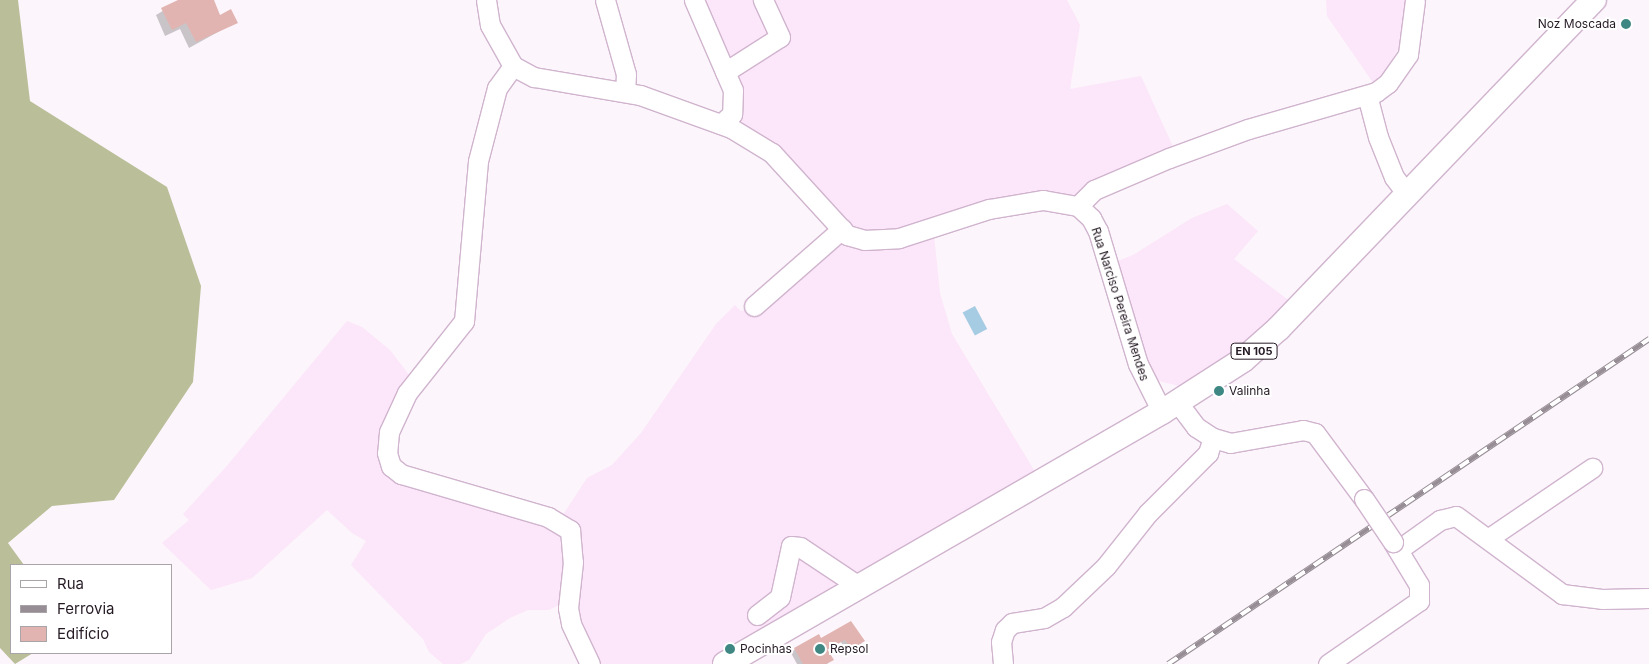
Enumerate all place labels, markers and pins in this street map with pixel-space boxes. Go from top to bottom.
place label: Noz Moscada [1538,17,1616,31]
marker: Noz Moscada [1620,18,1632,30]
place label: Valinha [1229,384,1270,398]
marker: Valinha [1213,385,1225,397]
place label: Pocinhas [740,642,792,656]
place label: Repsol [830,642,868,656]
marker: Pocinhas [724,643,736,655]
marker: Repsol [814,643,826,655]

